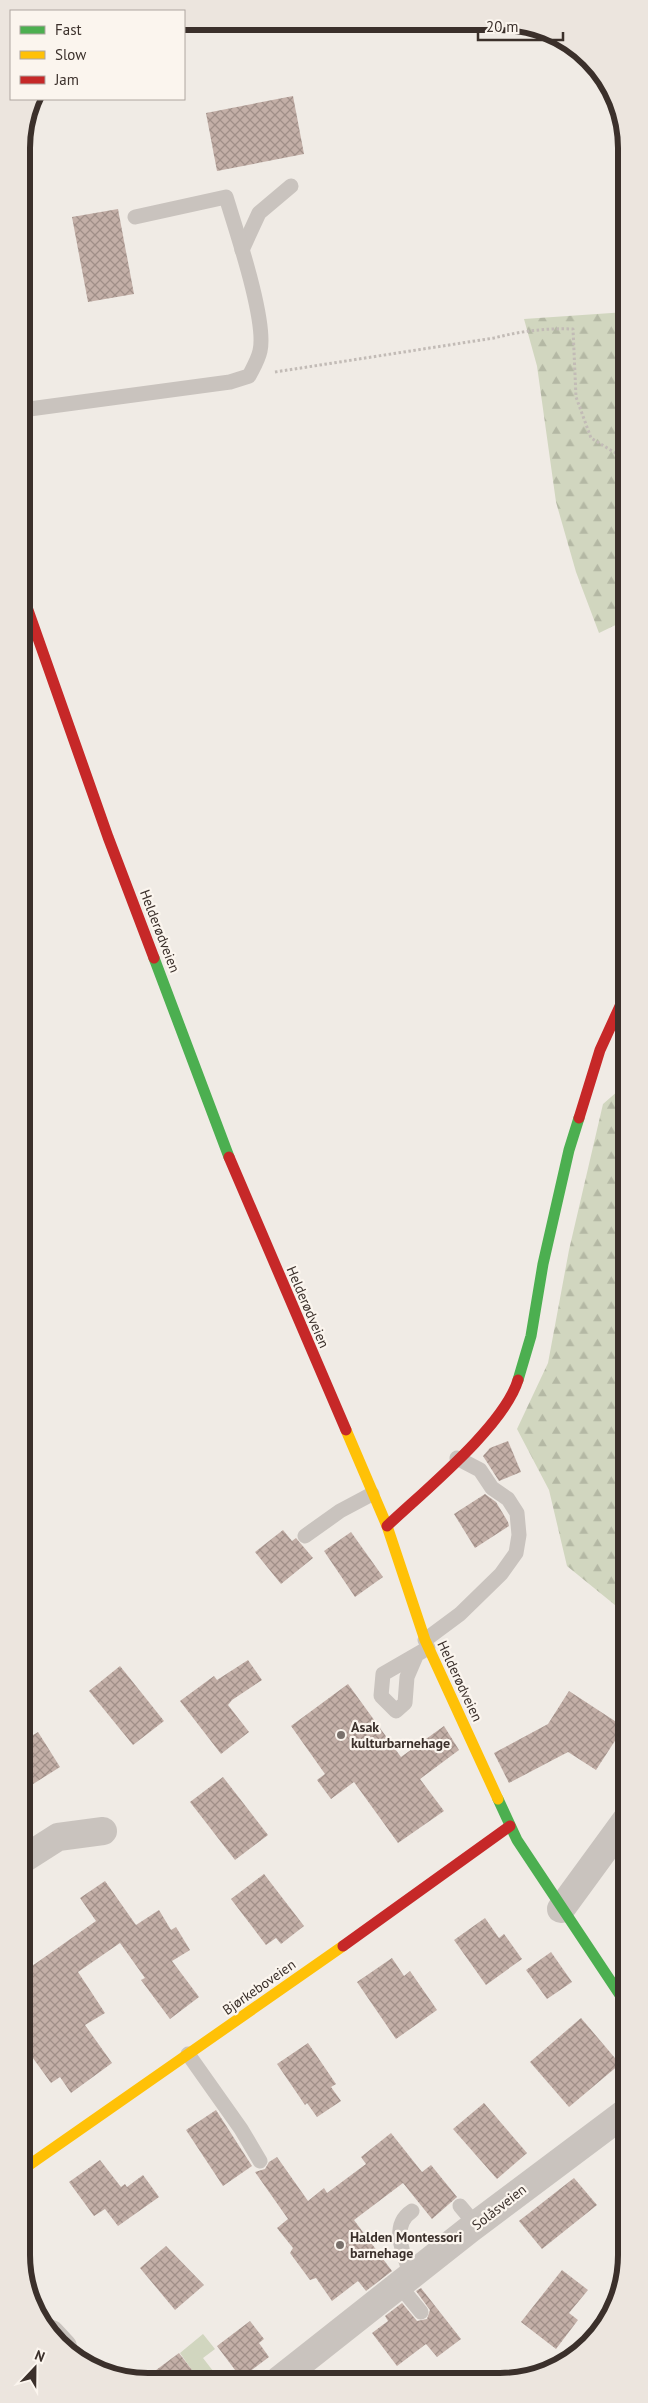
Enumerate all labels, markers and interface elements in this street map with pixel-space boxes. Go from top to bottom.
legend [10,10,185,100]
scale bar [478,10,563,42]
text: 20 m [486,17,519,36]
text: Fast [55,20,82,39]
text: Slow [55,45,86,64]
text: Jam [54,70,79,89]
street label: Helderødveien [136,887,184,975]
street label: Helderødveien [283,1263,333,1351]
street label: Helderødveien [433,1638,487,1724]
place label: Asak kulturbarnehage [351,1718,450,1752]
marker: Asak kulturbarnehage [335,1729,347,1741]
street label: Bjørkeboveien [219,1955,299,2019]
street label: Solåsveien [468,2180,530,2234]
place label: Halden Montessori barnehage [350,2228,463,2262]
marker: Halden Montessori barnehage [334,2239,346,2251]
north arrow [10,2343,60,2393]
text: N [32,2346,48,2366]

